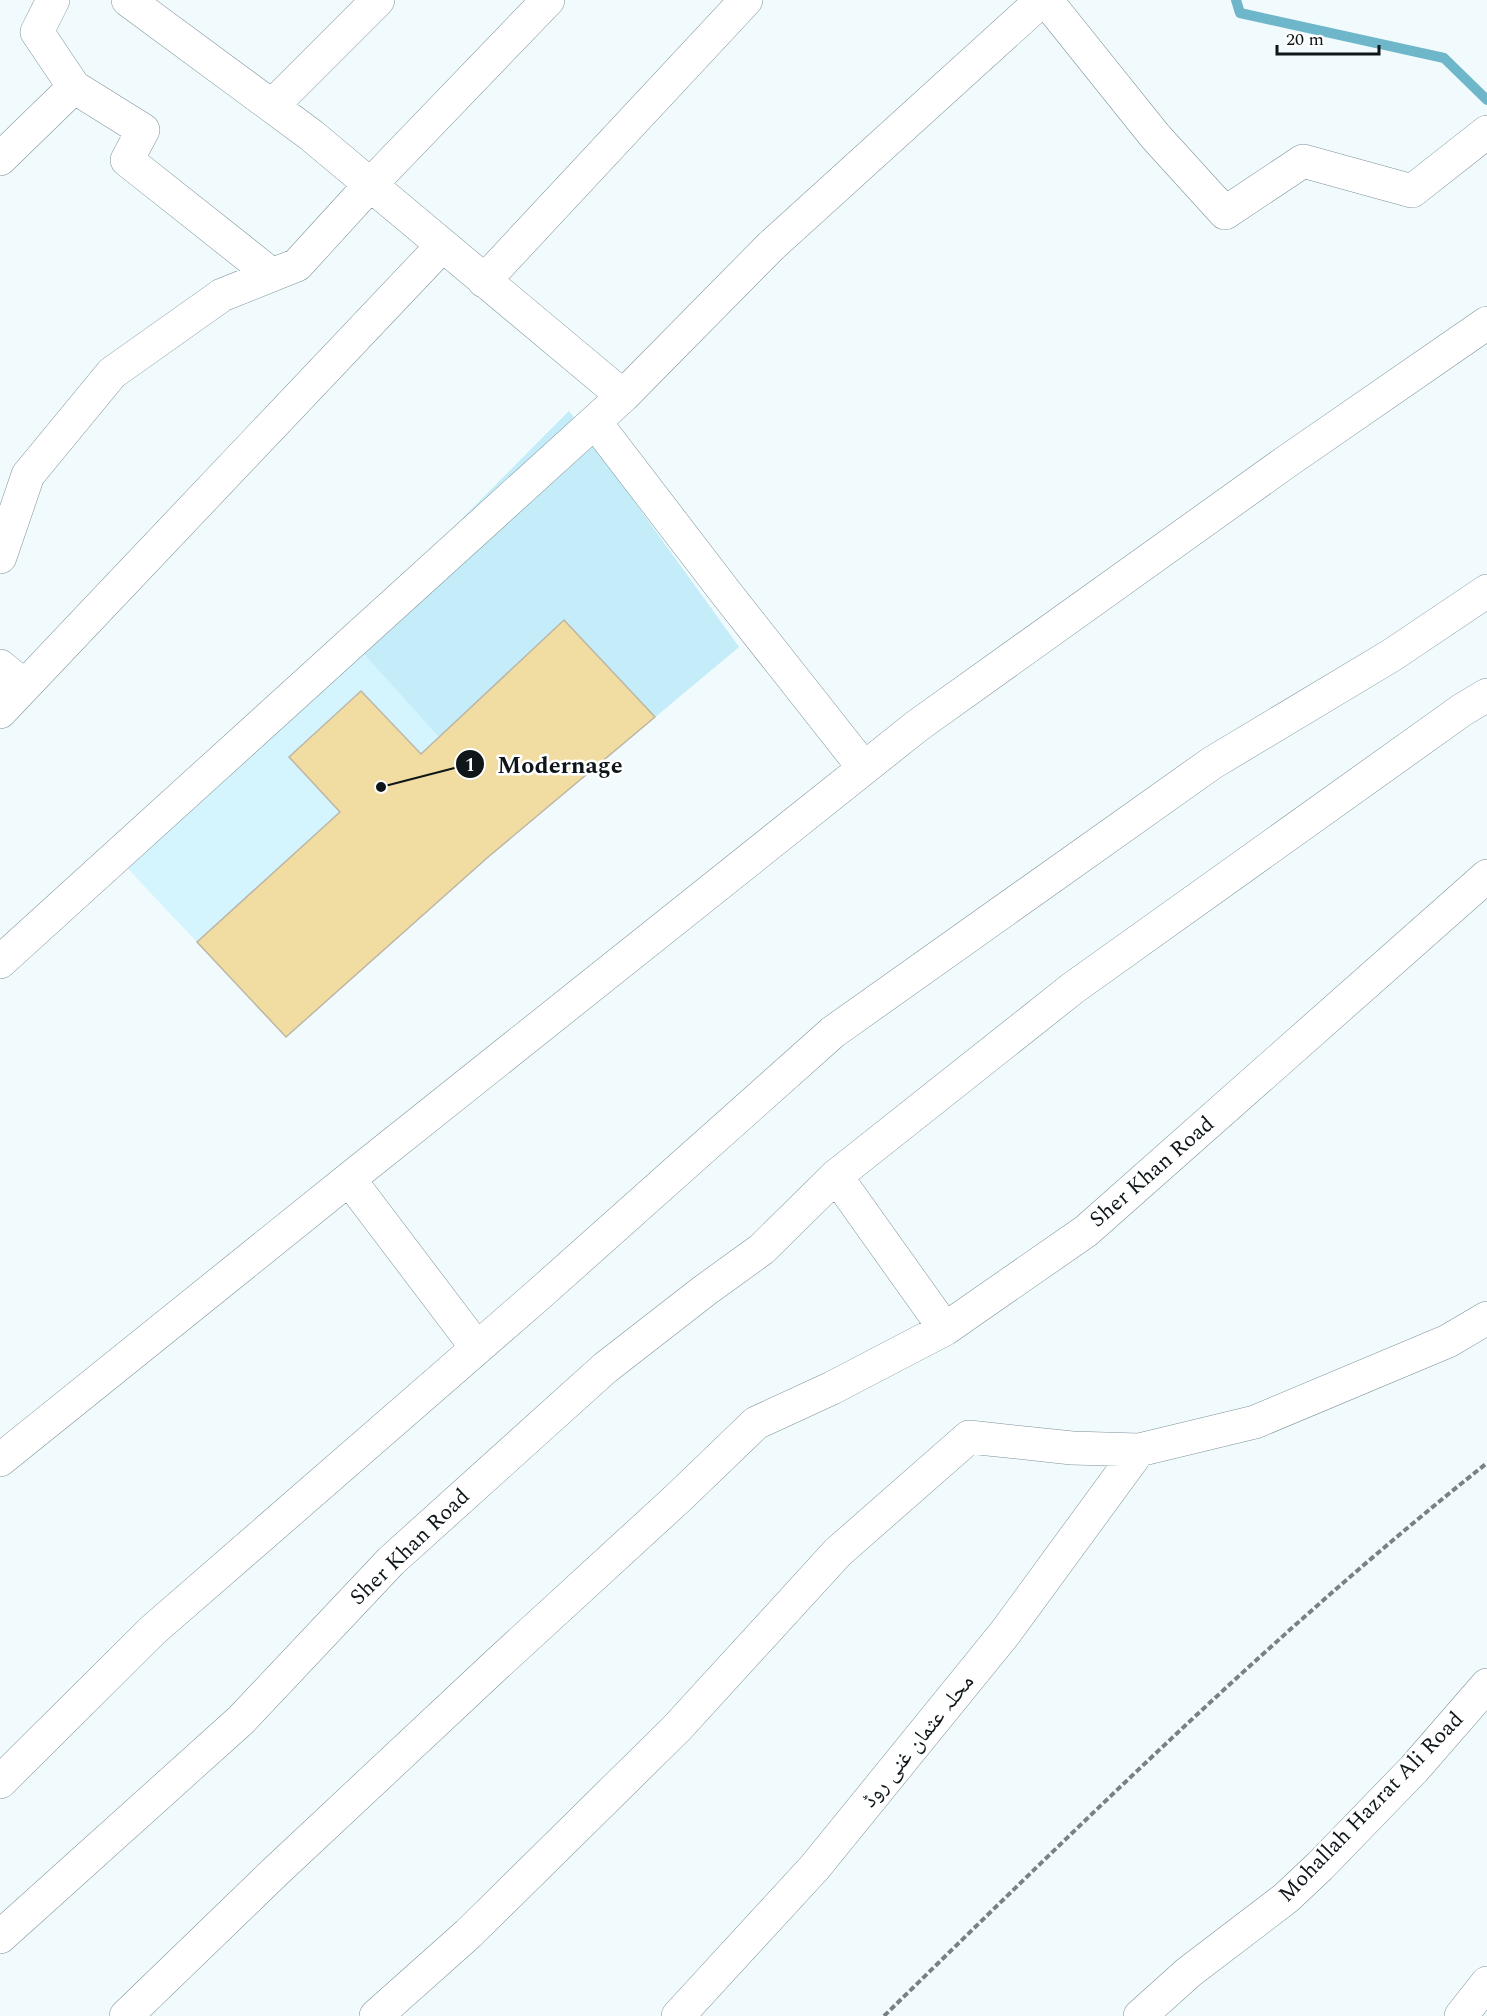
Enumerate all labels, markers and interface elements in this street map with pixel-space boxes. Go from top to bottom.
scale bar [1277,18,1379,56]
text: 20 m [1286,26,1324,53]
callout: Modernage [455,743,635,785]
text: Modernage [497,748,623,784]
text: 1 [465,752,475,779]
street label: Sher Khan Road [1082,1108,1222,1236]
street label: Sher Khan Road [342,1481,478,1613]
street label: محلہ عثمان غنی روڈ [854,1667,982,1815]
street label: Mohallah Hazrat Ali Road [1271,1704,1471,1910]

